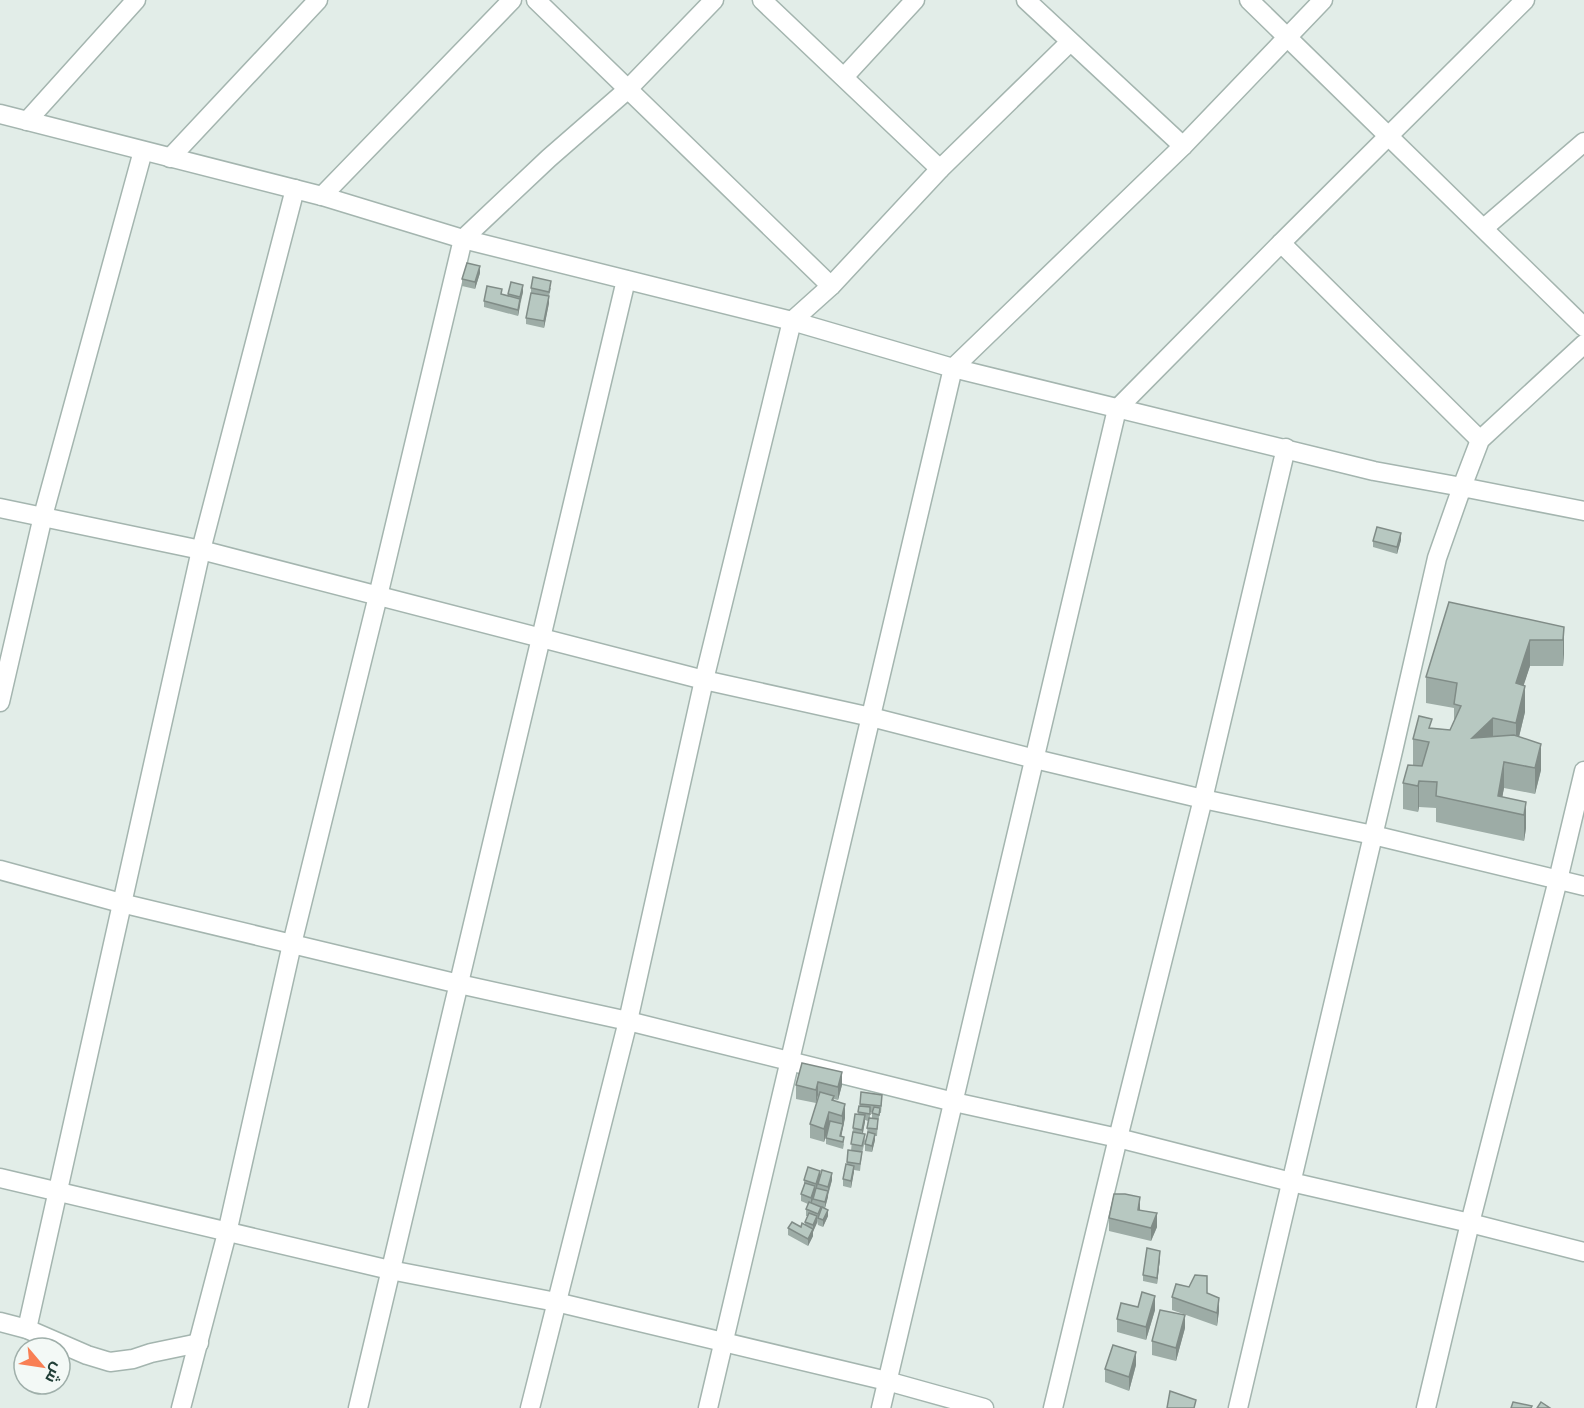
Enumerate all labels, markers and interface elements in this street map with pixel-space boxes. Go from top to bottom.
north arrow [12,1336,72,1396]
text: ش [40,1358,67,1386]

